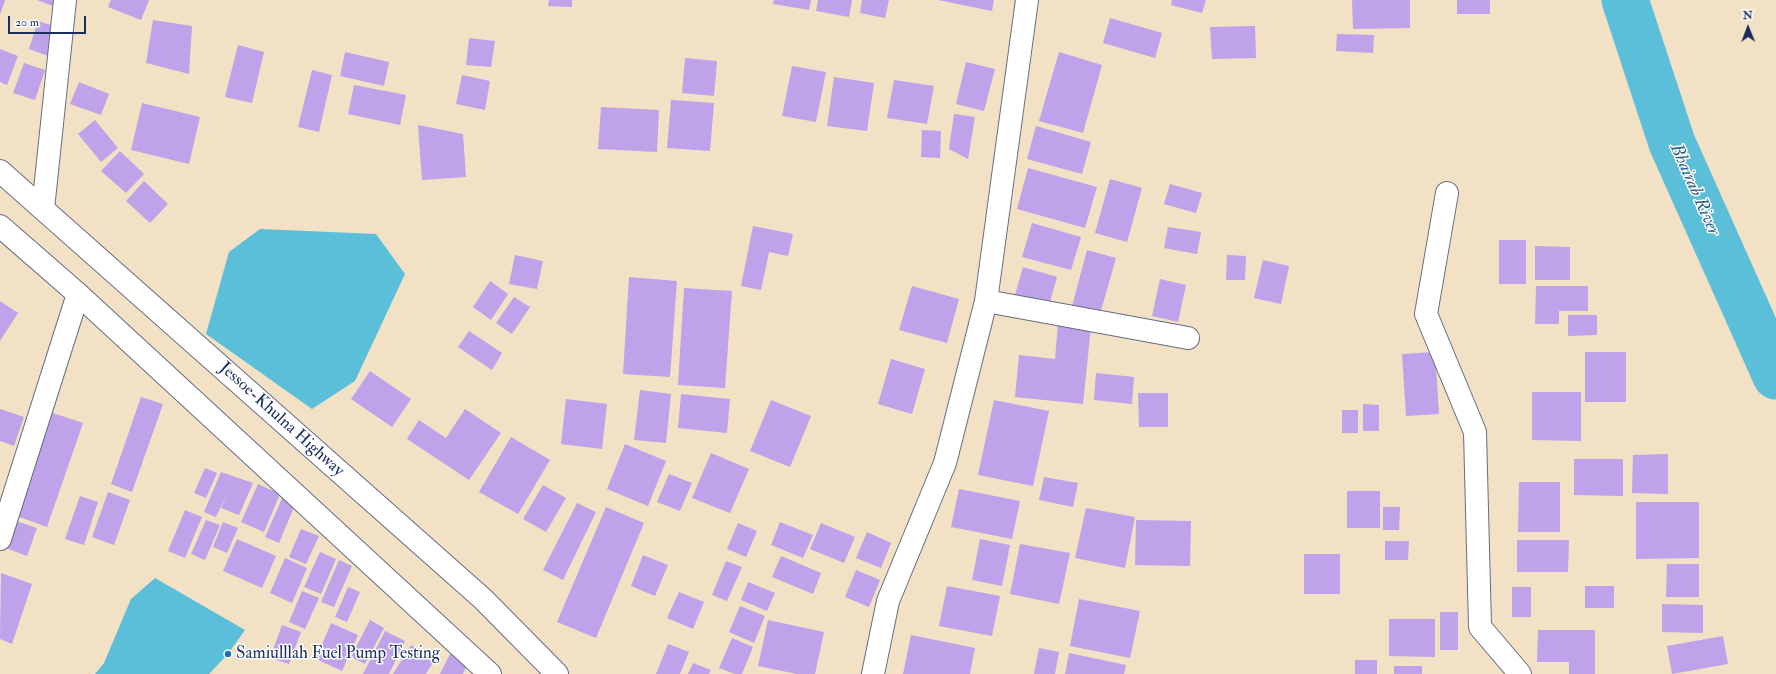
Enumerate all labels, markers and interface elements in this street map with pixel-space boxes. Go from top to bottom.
scale bar [10,8,88,34]
north arrow [1728,8,1768,48]
text: N [1743,9,1753,22]
text: 20 m [15,15,39,30]
water label: Bhairab River [1664,141,1724,239]
street label: Jessoe-Khulna Highway [214,358,348,482]
place label: Samiulllah Fuel Pump Testing [236,644,440,664]
marker: Samiulllah Fuel Pump Testing [223,649,233,659]

